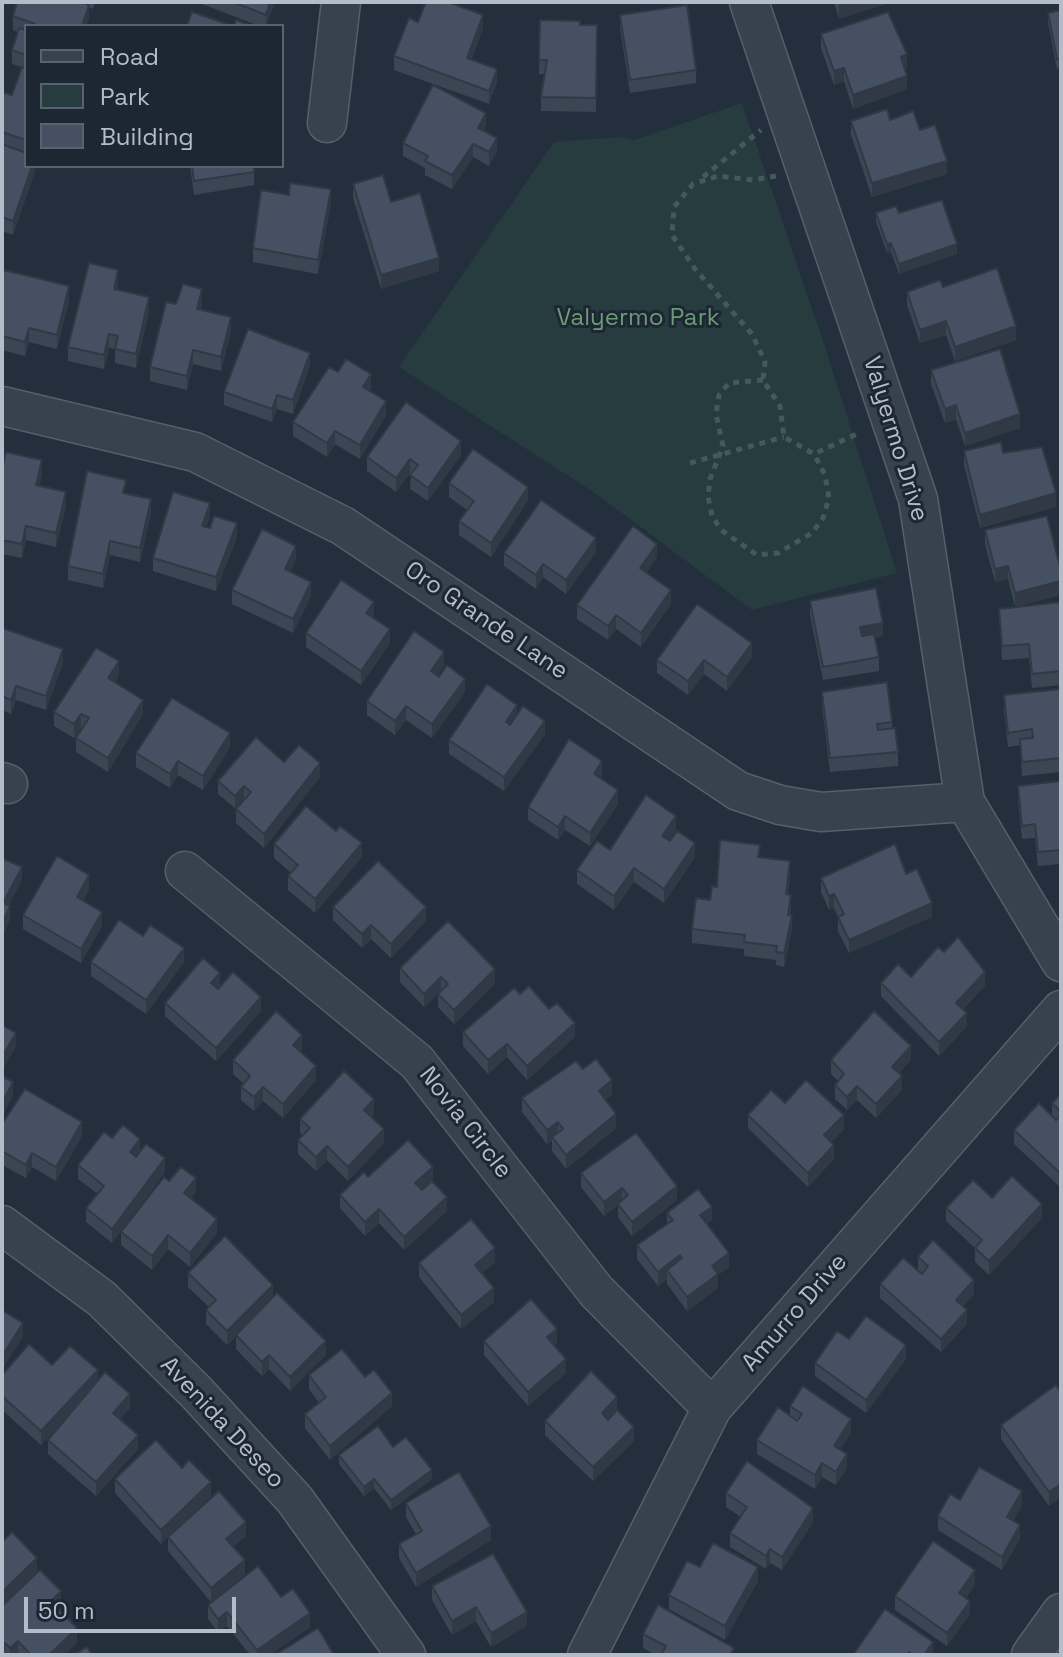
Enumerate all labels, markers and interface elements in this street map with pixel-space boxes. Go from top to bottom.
legend [24,24,284,168]
text: Road [100,41,159,72]
text: Park [100,81,150,112]
text: Building [100,121,194,152]
park label: Valyermo Park [556,304,720,332]
street label: Valyermo Drive [856,353,934,525]
street label: Oro Grande Lane [399,556,573,686]
street label: Novia Circle [413,1062,517,1184]
street label: Amurro Drive [736,1248,854,1378]
street label: Avenida Deseo [154,1351,290,1495]
scale bar [28,1581,240,1631]
text: 50 m [38,1595,95,1626]

